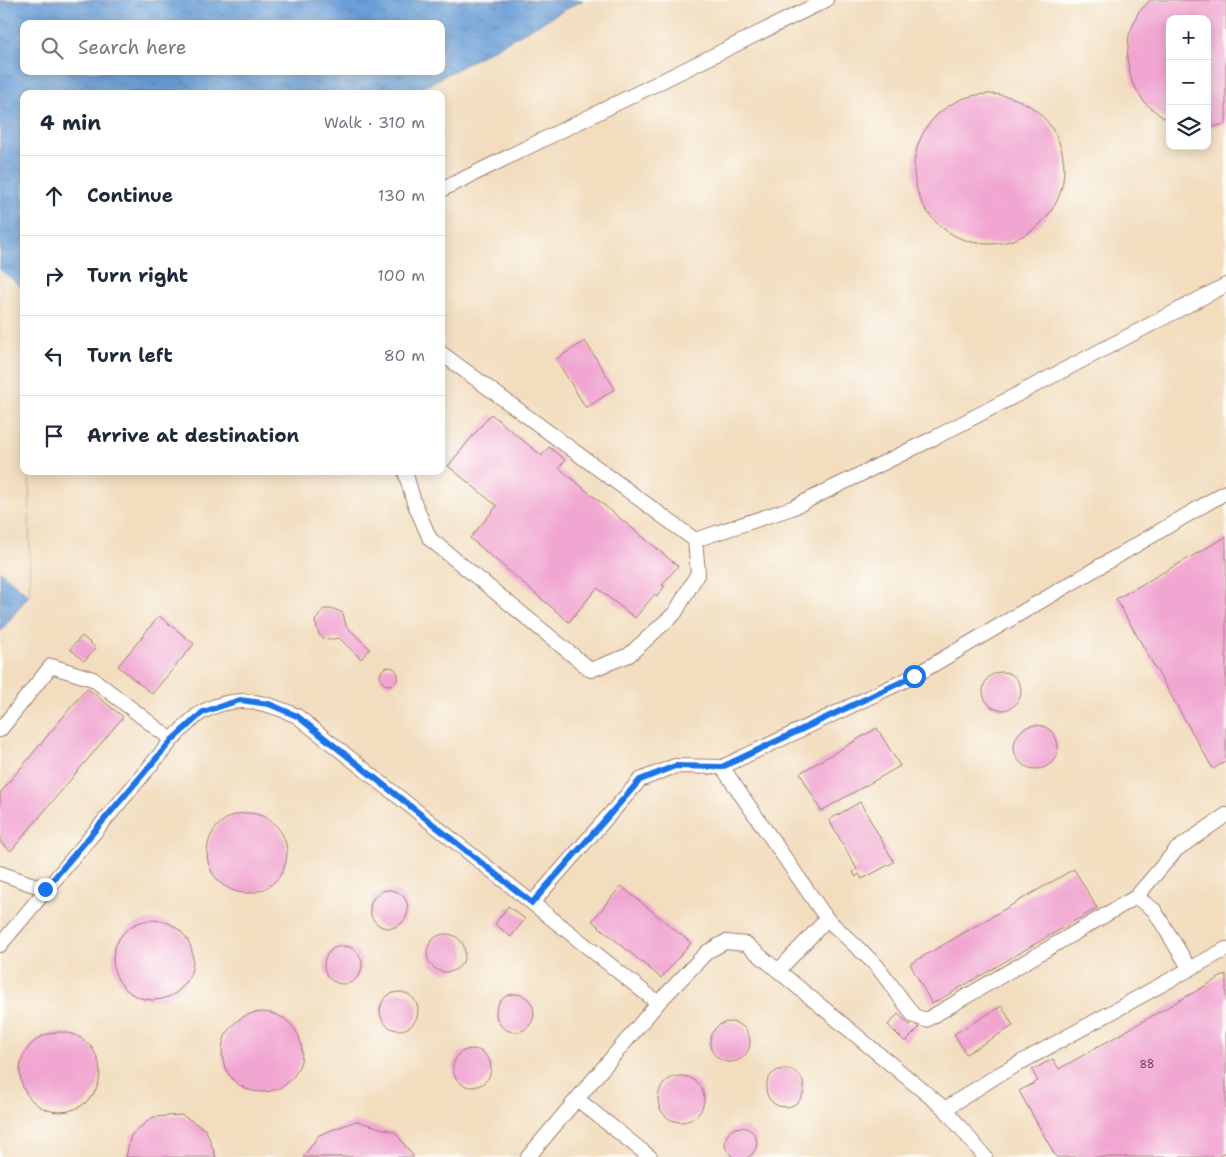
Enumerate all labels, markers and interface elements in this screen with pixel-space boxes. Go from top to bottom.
map controls [1166,15,1211,150]
button: + [1166,15,1211,60]
search box [20,20,445,75]
icon: search [38,34,66,62]
text: Search here [78,35,187,60]
button: − [1166,60,1211,105]
button: layers [1166,105,1211,150]
text: 4 min [40,109,101,137]
text: Walk · 310 m [324,112,425,133]
icon: ahead [40,182,68,210]
text: Continue [87,183,173,208]
text: 130 m [378,185,425,206]
icon: right [40,262,68,290]
text: Turn right [87,263,188,288]
text: 100 m [377,265,425,286]
icon: left [40,342,68,370]
text: Turn left [87,343,173,368]
text: 80 m [384,345,425,366]
icon: arrive [40,422,68,450]
text: Arrive at destination [87,423,299,448]
route start [903,665,926,688]
route end [34,878,57,901]
house number: 88 [1139,1057,1155,1072]

